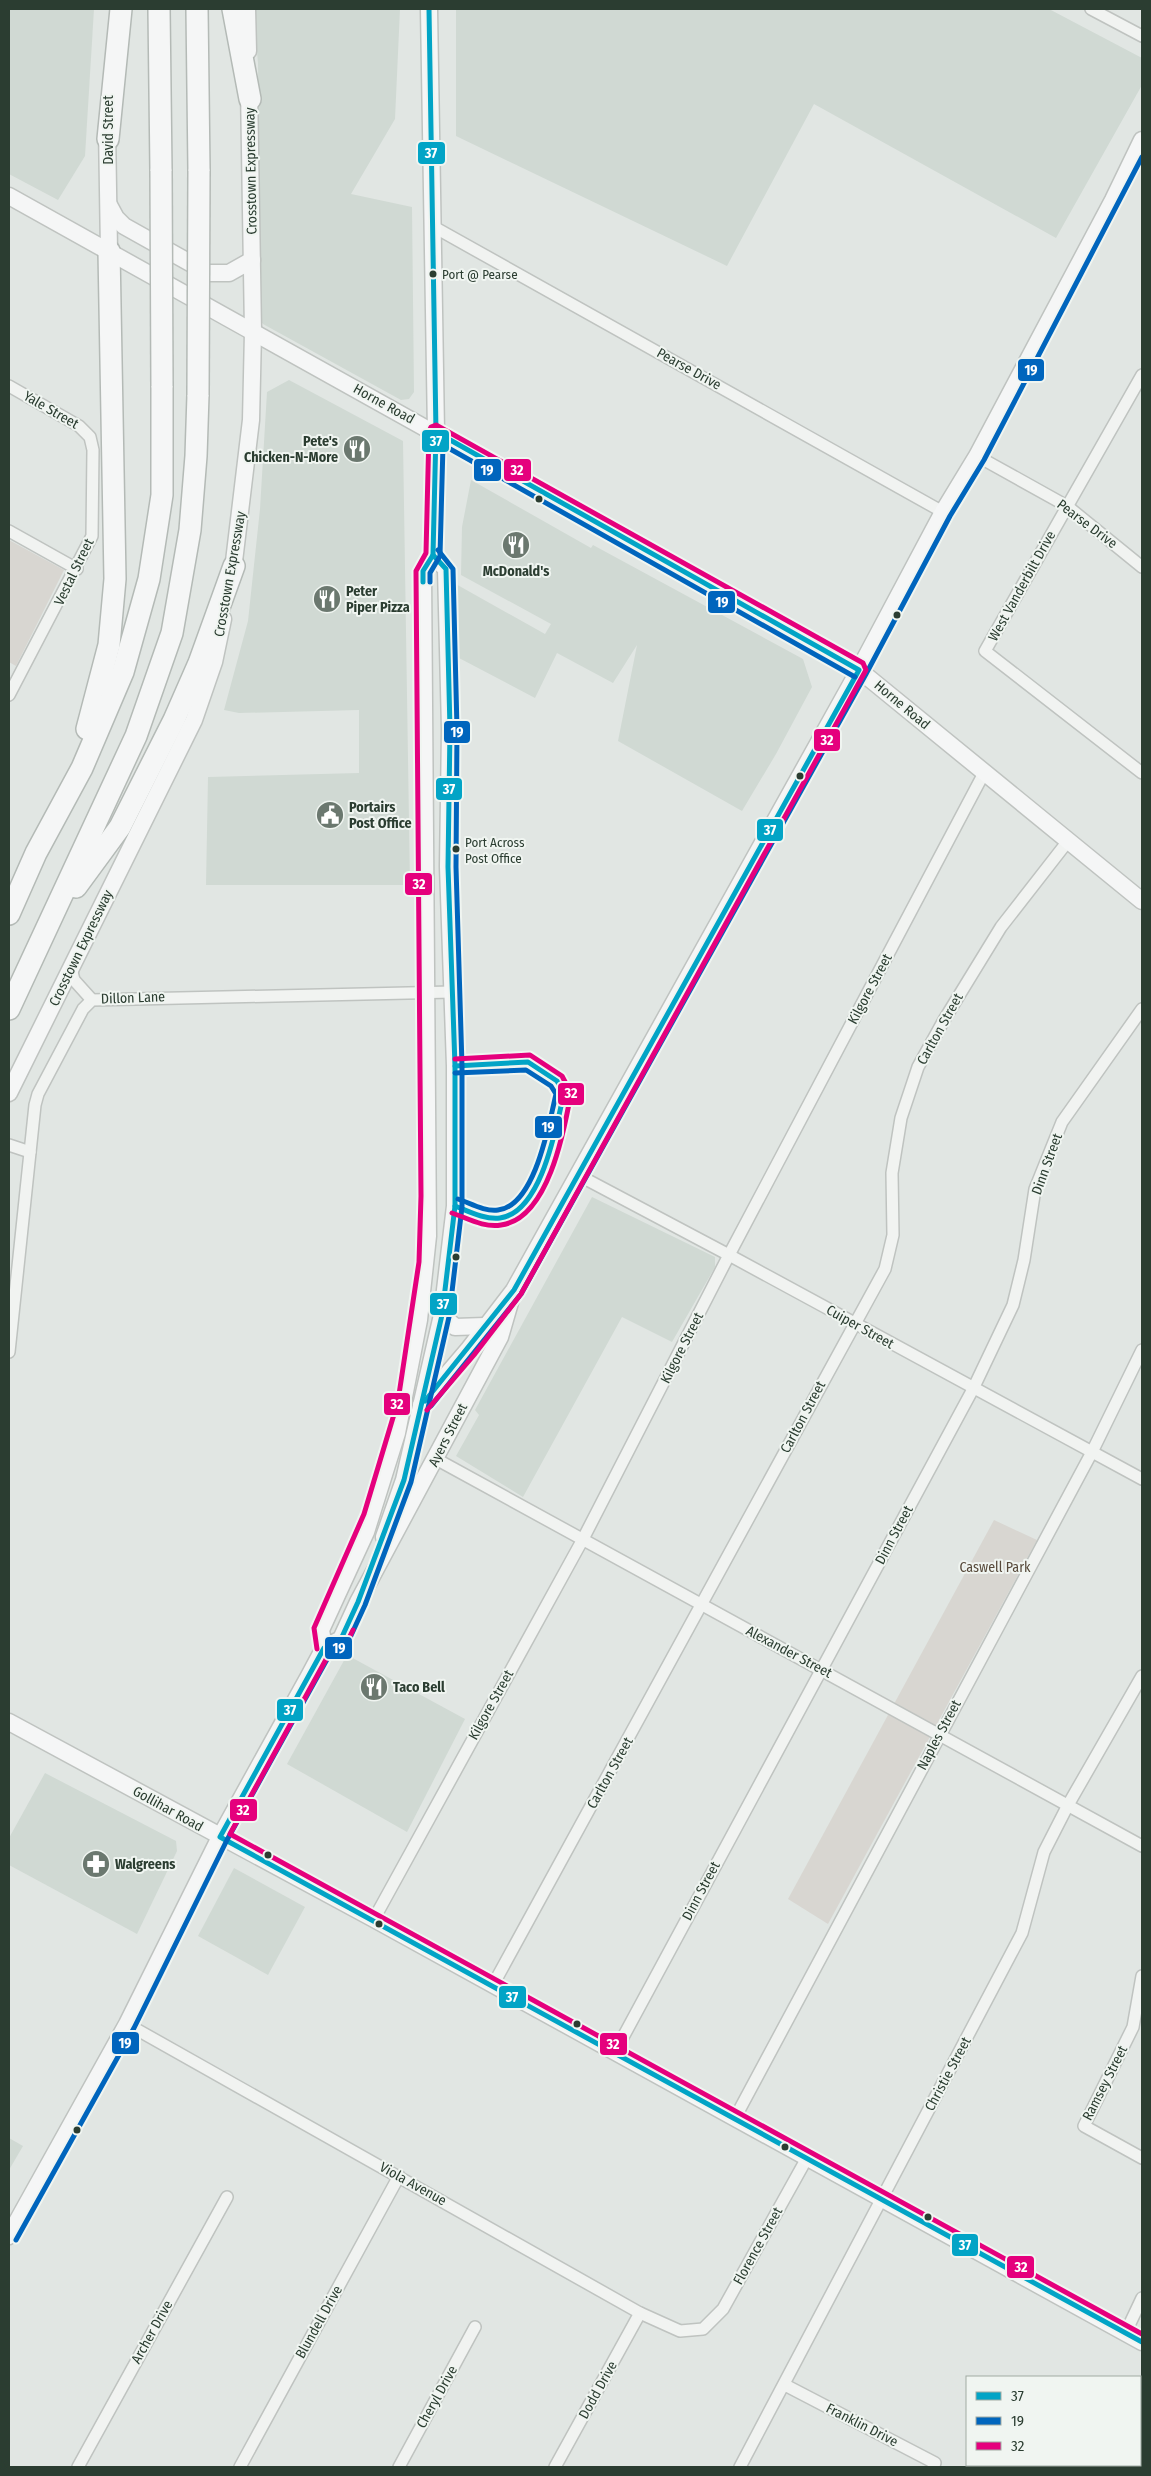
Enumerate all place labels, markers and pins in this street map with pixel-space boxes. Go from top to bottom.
place label: Port @ Pearse [442,267,518,282]
marker: Port @ Pearse [428,269,438,279]
place label: Pete's Chicken-N-More [244,433,338,466]
restaurant icon: Pete's Chicken-N-More [342,434,372,464]
unlabelled marker [534,494,544,504]
restaurant icon: McDonald's [501,530,531,560]
place label: McDonald's [483,563,549,580]
place label: Peter Piper Pizza [346,583,410,616]
restaurant icon: Peter Piper Pizza [312,584,342,614]
unlabelled marker [892,610,902,620]
unlabelled marker [795,771,805,781]
place label: Portairs Post Office [349,799,412,832]
public building icon: Portairs Post Office [315,800,345,830]
place label: Port Across Post Office [465,835,525,866]
marker: Port Across Post Office [451,844,461,854]
unlabelled marker [451,1252,461,1262]
restaurant icon: Taco Bell [359,1672,389,1702]
place label: Taco Bell [393,1679,445,1696]
pharmacy icon: Walgreens [81,1849,111,1879]
unlabelled marker [263,1850,273,1860]
place label: Walgreens [115,1856,175,1873]
unlabelled marker [374,1919,384,1929]
unlabelled marker [572,2019,582,2029]
unlabelled marker [72,2125,82,2135]
unlabelled marker [780,2142,790,2152]
unlabelled marker [923,2212,933,2222]

